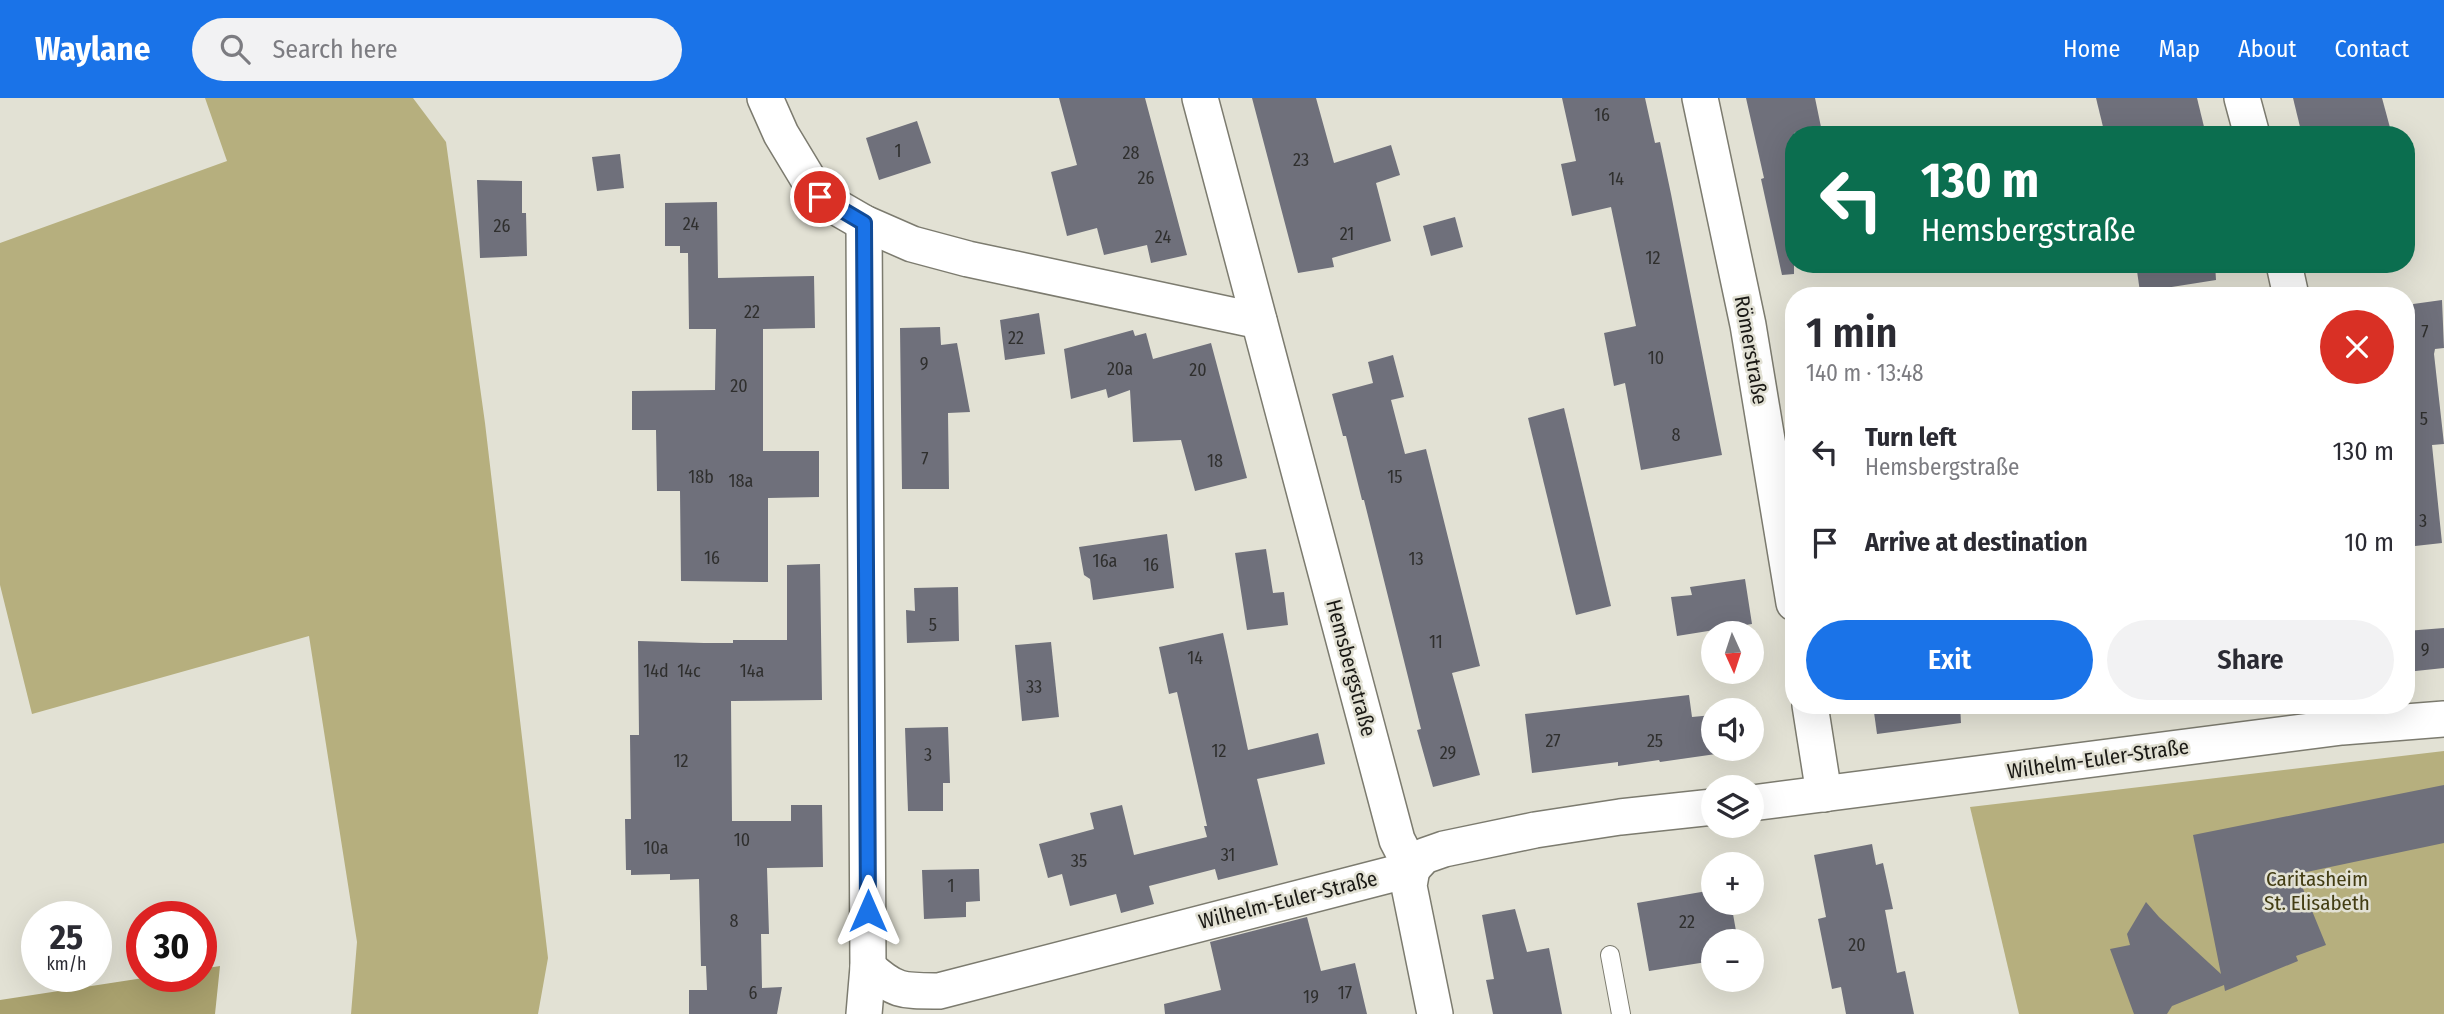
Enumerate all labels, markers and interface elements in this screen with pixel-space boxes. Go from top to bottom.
search box [192,18,682,81]
text: Waylane [35,29,150,69]
icon: search [216,30,254,68]
text: Search here [272,34,398,65]
text: Home [2063,35,2120,63]
text: Map [2158,35,2200,63]
text: About [2238,35,2296,63]
text: Contact [2334,35,2409,63]
house number: 16 [1594,104,1610,126]
house number: 1 [894,140,902,162]
house number: 28 [1123,142,1139,164]
house number: 23 [1293,149,1309,171]
text: 130 m [1921,151,2039,210]
icon: left [1806,154,1897,245]
pin [790,167,850,227]
house number: 26 [1138,167,1155,189]
house number: 14 [1608,168,1624,190]
icon: arrive [801,178,839,216]
text: Hemsbergstraße [1921,211,2136,249]
house number: 24 [683,213,699,235]
house number: 26 [494,215,511,237]
house number: 21 [1340,223,1354,245]
house number: 24 [1155,226,1171,248]
house number: 12 [1646,247,1661,269]
street label: Römerstraße [1729,294,1773,406]
house number: 22 [744,301,760,323]
text: 1 min [1806,308,1897,358]
button: close [2320,310,2394,384]
house number: 7 [2421,321,2429,343]
house number: 22 [1008,327,1024,349]
house number: 10 [1648,347,1664,369]
house number: 9 [920,353,928,375]
house number: 20a [1107,358,1133,380]
house number: 20 [1189,359,1207,381]
text: 140 m · 13:48 [1806,359,1924,387]
house number: 20 [730,375,748,397]
house number: 5 [2420,408,2428,430]
text: Turn left [1865,422,1957,453]
house number: 8 [1672,424,1681,446]
icon: left [1806,433,1844,471]
text: 130 m [2332,436,2394,467]
house number: 7 [921,448,929,470]
house number: 18 [1207,450,1223,472]
text: Hemsbergstraße [1865,453,2019,481]
house number: 18b [688,466,714,488]
house number: 15 [1387,466,1403,488]
house number: 18a [729,470,754,492]
house number: 3 [2419,510,2427,532]
icon: arrive [1806,524,1844,562]
text: Arrive at destination [1865,527,2088,558]
text: 10 m [2344,527,2394,558]
house number: 16 [704,547,720,569]
house number: 13 [1408,548,1424,570]
house number: 16a [1093,550,1118,572]
house number: 16 [1143,554,1159,576]
street label: Hemsbergstraße [1320,597,1382,739]
house number: 5 [929,614,937,636]
button: Exit [1806,620,2093,700]
button: Share [2107,620,2394,700]
north arrow [1701,621,1764,684]
map controls [1701,621,1764,992]
house number: 11 [1429,631,1443,653]
house number: 9 [2421,639,2429,661]
house number: 14 [1187,647,1203,669]
house number: 14d [643,660,669,682]
house number: 14c [677,660,701,682]
house number: 14a [740,660,764,682]
house number: 33 [1026,676,1042,698]
button: sound [1701,698,1764,761]
house number: 27 [1545,730,1561,752]
house number: 25 [1647,730,1663,752]
street label: Wilhelm-Euler-Straße [2005,733,2191,785]
house number: 12 [1212,740,1227,762]
house number: 29 [1440,742,1456,764]
house number: 3 [924,744,932,766]
house number: 12 [674,750,689,772]
button: layers [1701,775,1764,838]
house number: 10 [734,829,750,851]
house number: 10a [643,837,669,859]
house number: 31 [1221,844,1235,866]
house number: 35 [1071,850,1087,872]
button: + [1701,852,1764,915]
street label: Wilhelm-Euler-Straße [1196,865,1380,935]
park label: Caritasheim St. Elisabeth [2264,866,2370,916]
position arrow [831,874,905,948]
house number: 1 [947,875,955,897]
speed limit sign: 30 [126,901,217,992]
house number: 8 [730,910,739,932]
house number: 22 [1679,911,1695,933]
text: 25 [50,916,83,958]
button: − [1701,929,1764,992]
house number: 20 [1848,934,1866,956]
text: km/h [46,953,87,975]
house number: 6 [749,982,758,1004]
house number: 17 [1338,982,1352,1004]
house number: 19 [1303,986,1319,1008]

